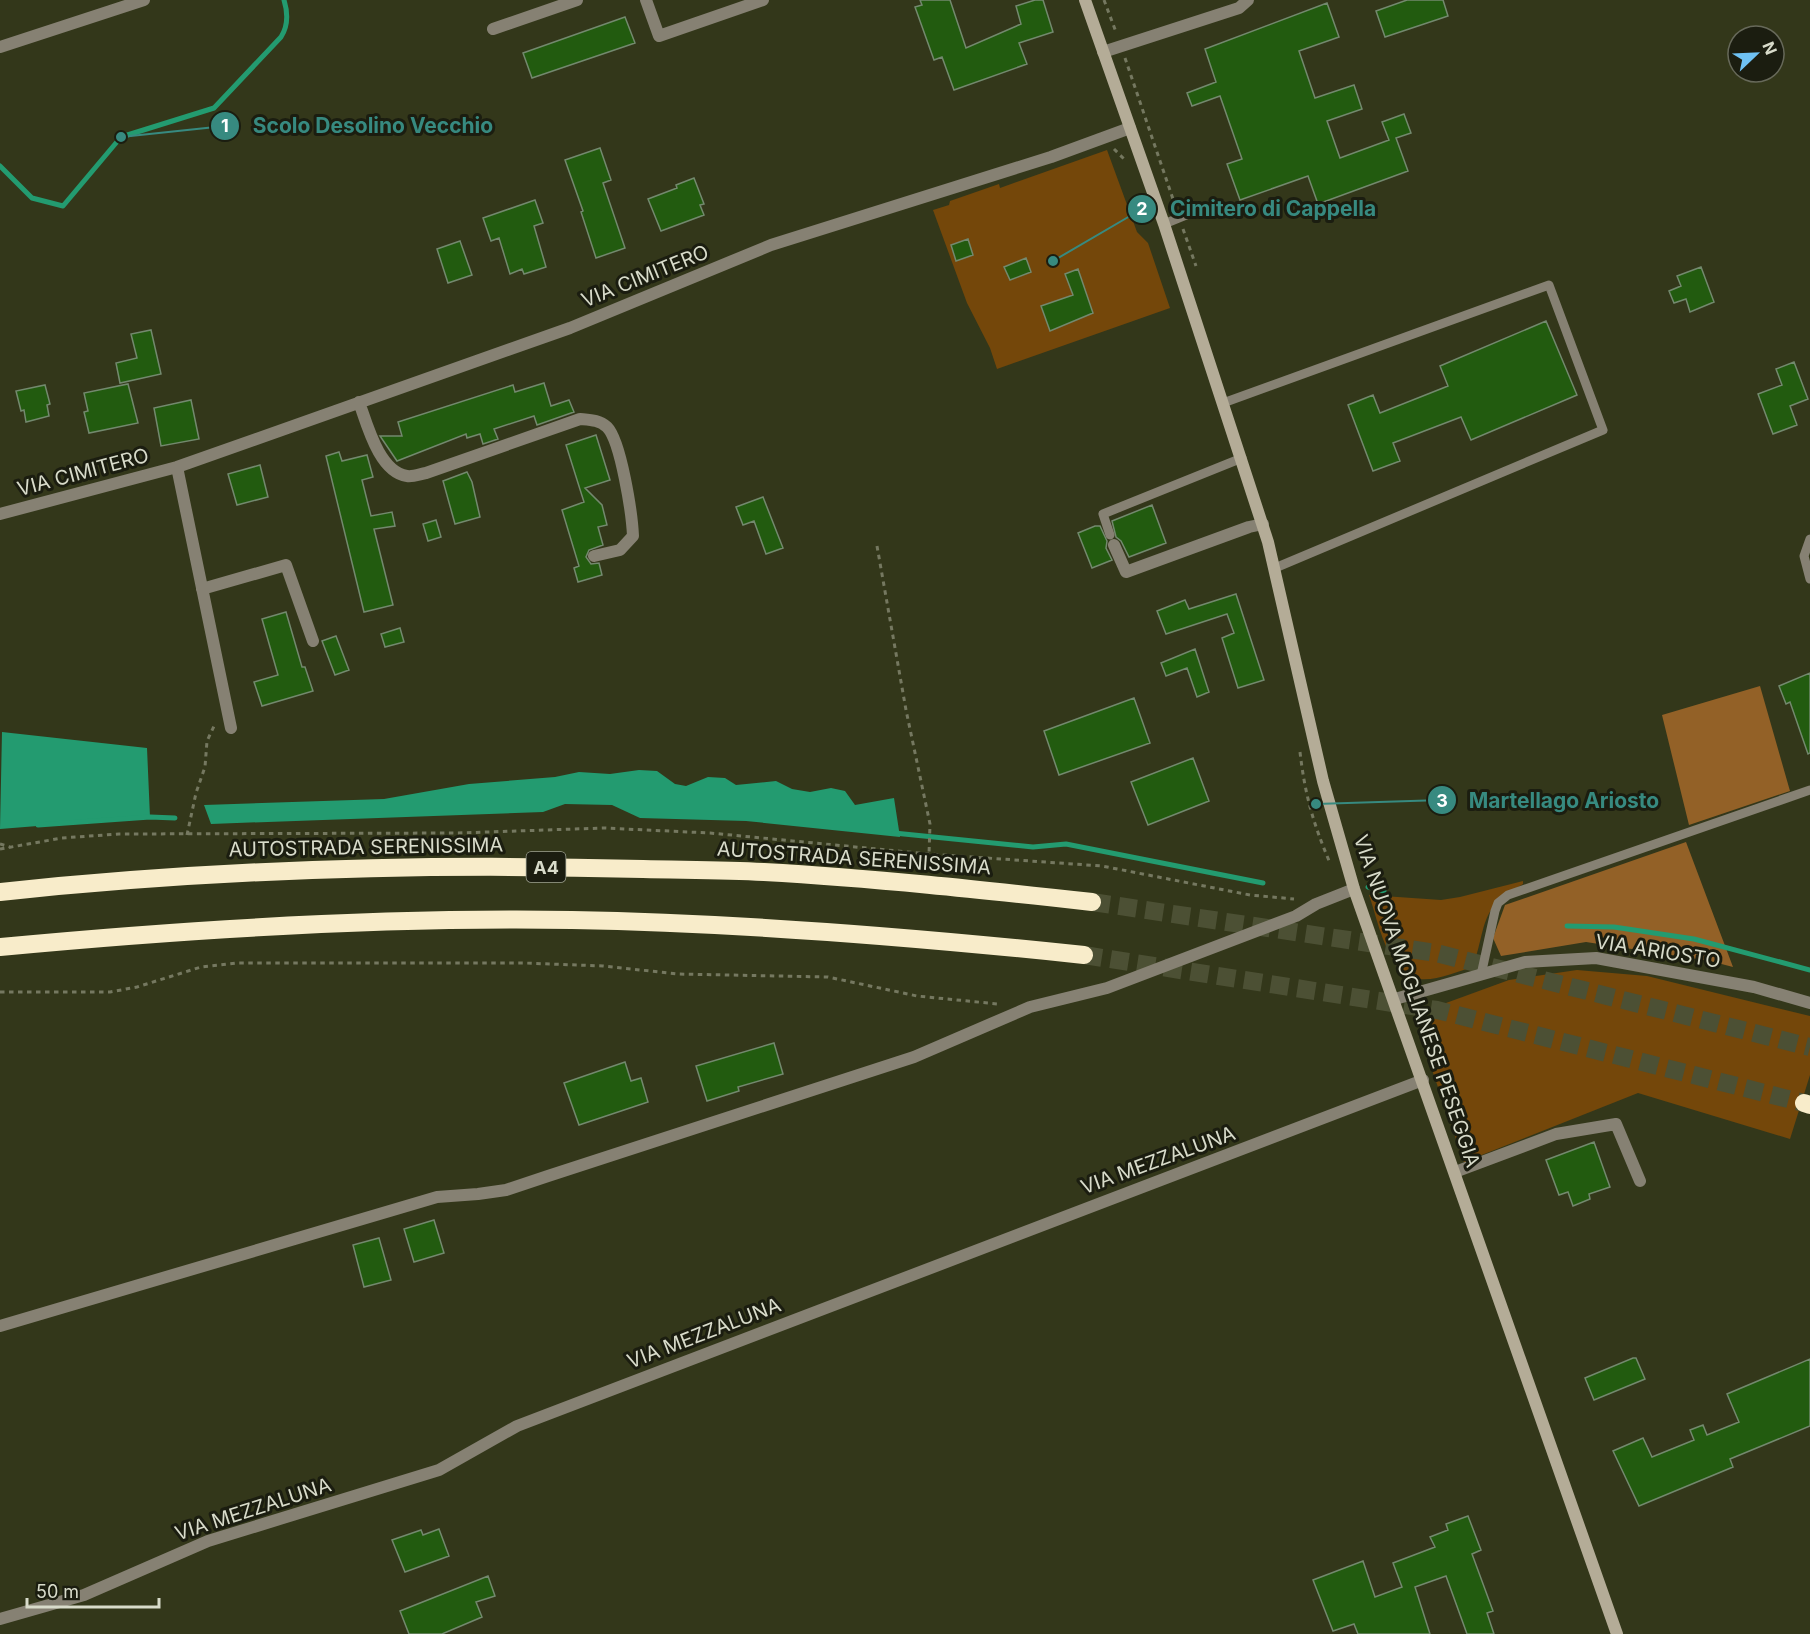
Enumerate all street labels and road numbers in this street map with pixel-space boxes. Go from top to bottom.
street label: VIA CIMITERO [578,240,712,312]
street label: VIA CIMITERO [15,443,151,501]
street label: VIA NUOVA MOGLIANESE PESEGGIA [1349,832,1485,1171]
street label: AUTOSTRADA SERENISSIMA [229,833,504,861]
street label: AUTOSTRADA SERENISSIMA [716,836,992,880]
road number: A4 [526,852,566,882]
street label: VIA ARIOSTO [1594,929,1722,973]
street label: VIA MEZZALUNA [1077,1121,1239,1199]
street label: VIA MEZZALUNA [624,1293,784,1373]
street label: VIA MEZZALUNA [172,1472,334,1546]

